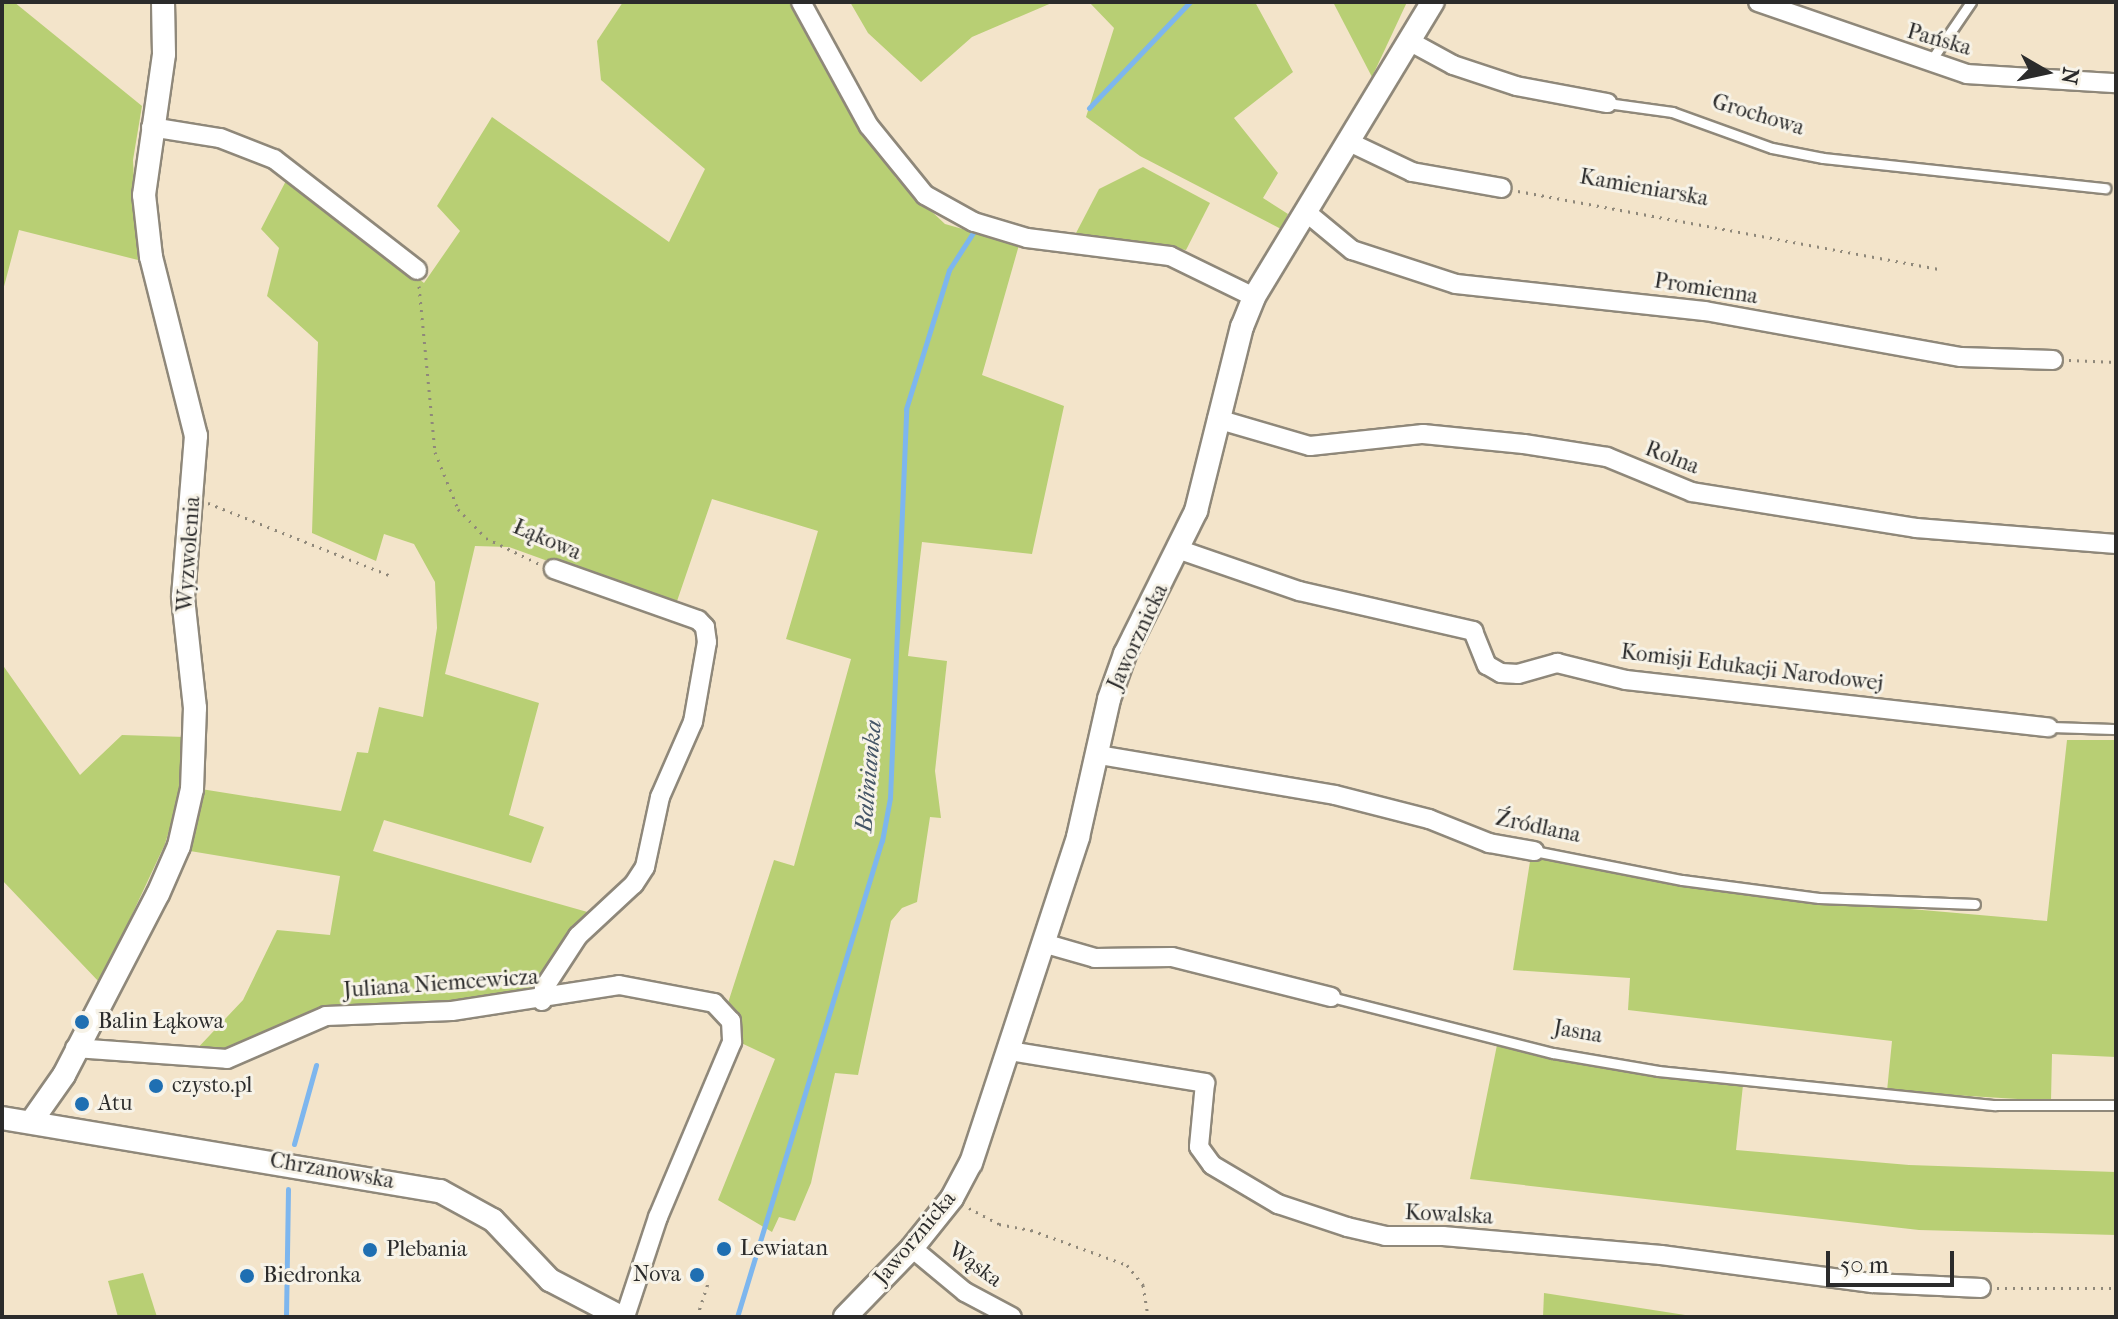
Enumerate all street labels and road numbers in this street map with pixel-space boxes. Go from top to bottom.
street label: Pańska [1904,18,1974,62]
street label: Grochowa [1709,89,1807,141]
street label: Kamieniarska [1578,164,1710,212]
street label: Promienna [1652,268,1760,310]
street label: Rolna [1641,436,1703,480]
street label: Wyzwolenia [172,495,206,613]
street label: Łąkowa [509,514,585,566]
street label: Jaworznicka [1102,580,1174,694]
street label: Komisji Edukacji Narodowej [1619,639,1885,697]
street label: Źródlana [1493,805,1583,849]
street label: Juliana Niemcewicza [343,964,539,1004]
street label: Jasna [1552,1015,1604,1049]
street label: Chrzanowska [268,1147,396,1195]
street label: Jaworznicka [868,1186,962,1290]
street label: Kowalska [1404,1200,1494,1230]
street label: Wąska [943,1237,1007,1293]

